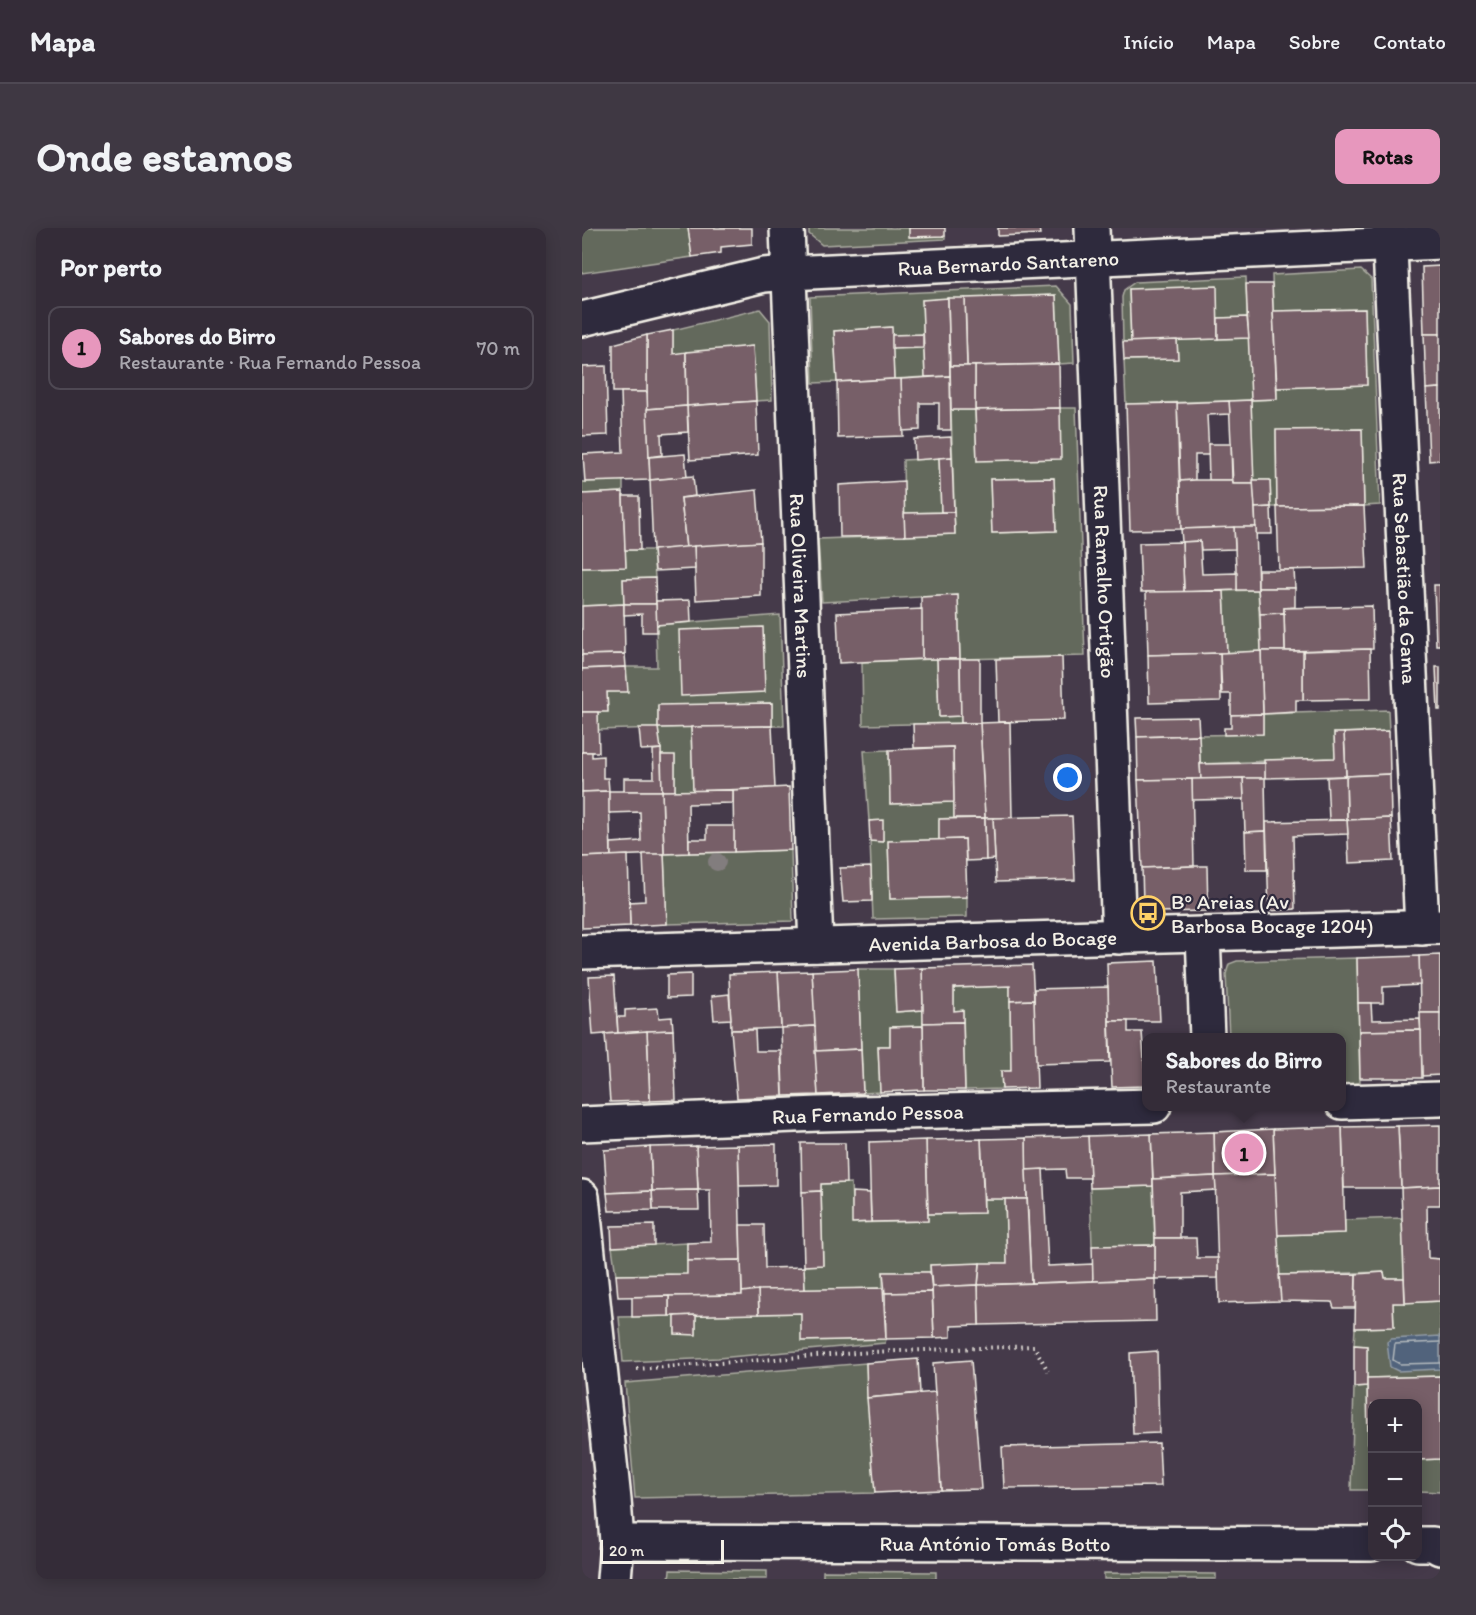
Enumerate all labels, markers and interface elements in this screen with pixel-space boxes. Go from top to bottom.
text: Mapa [30,24,95,58]
text: Início [1123,29,1174,54]
text: Mapa [1207,29,1256,54]
text: Sobre [1289,29,1340,54]
text: Contato [1373,29,1446,54]
button: Rotas [1335,129,1440,184]
text: Onde estamos [36,131,293,182]
street label: Rua Bernardo Santareno [897,245,1120,280]
text: Por perto [60,251,162,283]
text: Sabores do Birro [119,323,276,350]
text: 1 [77,336,86,360]
text: 70 m [476,336,520,360]
text: Restaurante · Rua Fernando Pessoa [119,350,421,374]
street label: Rua Sebastião da Gama [1388,472,1423,685]
street label: Rua Ramalho Ortigão [1089,484,1122,679]
street label: Rua Oliveira Martins [785,493,818,679]
your location [1053,763,1082,792]
place label: Bº Areias (Av Barbosa Bocage 1204) [1171,889,1374,938]
bus stop icon: Bº Areias (Av Barbosa Bocage 1204) [1130,895,1166,931]
street label: Avenida Barbosa do Bocage [868,924,1118,956]
popup [1142,1033,1346,1111]
text: Sabores do Birro [1166,1047,1322,1074]
text: Restaurante [1166,1074,1271,1098]
street label: Rua Fernando Pessoa [771,1098,964,1128]
pin: 1 [1224,1130,1264,1176]
map controls [1368,1399,1422,1561]
button: + [1368,1399,1422,1453]
button: − [1368,1453,1422,1507]
button: locate [1368,1507,1422,1561]
street label: Rua António Tomás Botto [880,1530,1110,1556]
scale bar [600,1537,724,1564]
text: 20 m [609,1541,644,1560]

